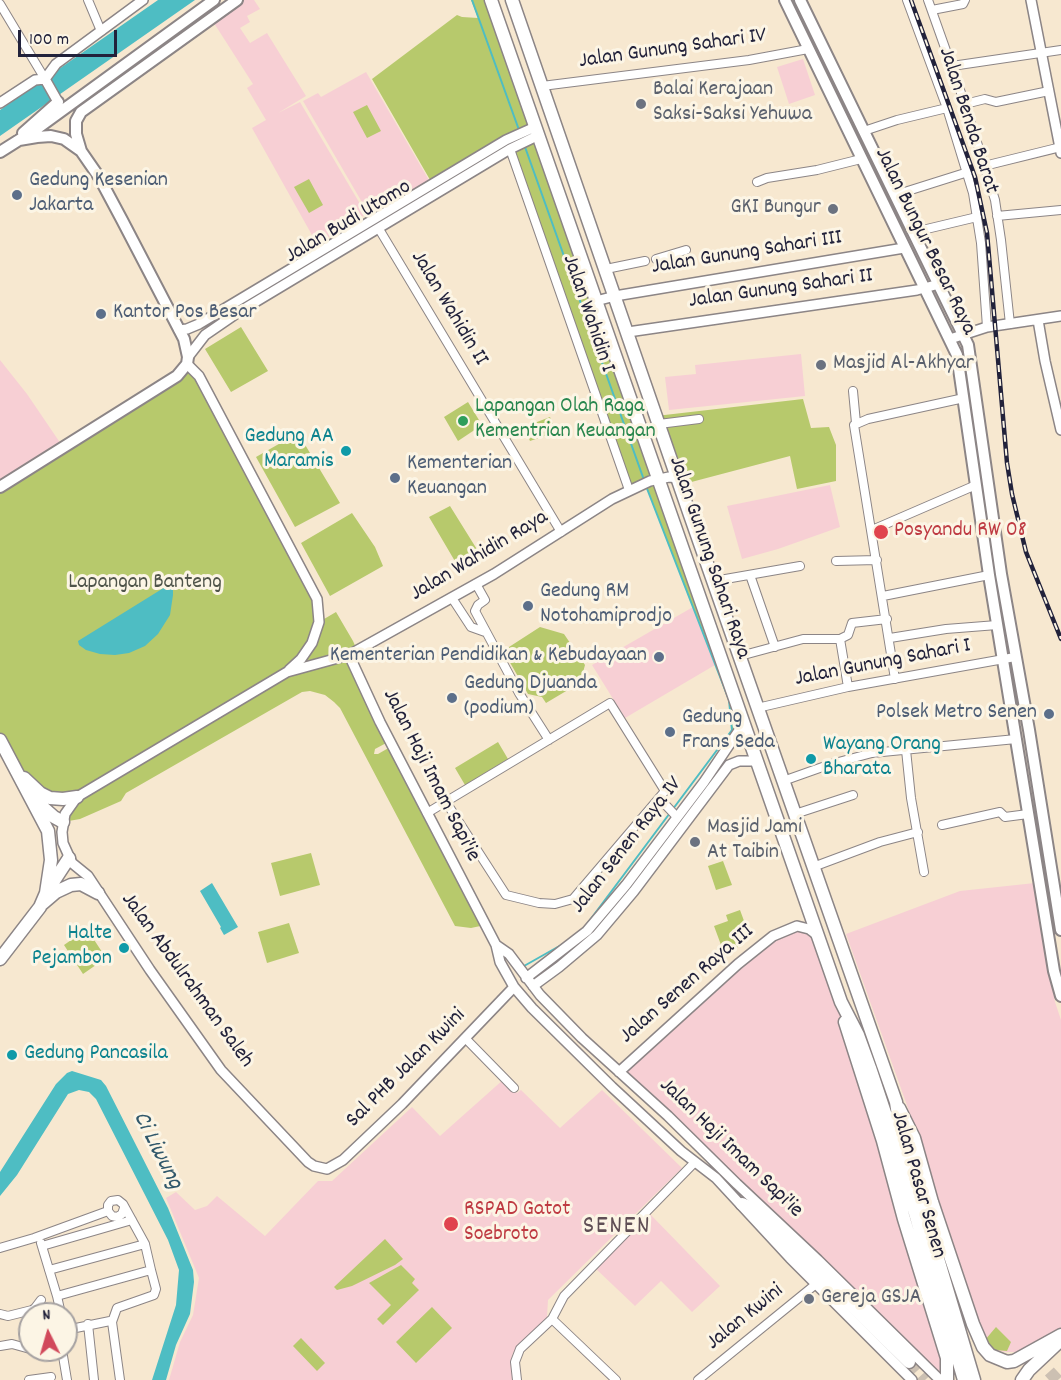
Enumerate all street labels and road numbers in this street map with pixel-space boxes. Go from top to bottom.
street label: Jalan Gunung Sahari IV [577,24,769,76]
street label: Jalan Benda Barat [931,44,1003,198]
street label: Jalan Bungur Besar Raya [867,144,981,340]
street label: Jalan Budi Utomo [281,175,417,271]
street label: Jalan Gunung Sahari III [650,226,844,282]
street label: Jalan Wahidin II [403,247,493,371]
street label: Jalan Wahidin I [555,252,619,376]
street label: Jalan Gunung Sahari II [687,264,875,316]
street label: Jalan Gunung Sahari Raya [661,453,755,663]
street label: Jalan Wahidin Raya [406,506,554,608]
street label: Jalan Gunung Sahari I [793,634,973,694]
street label: Jalan Haji Imam Sapi'ie [375,685,485,867]
street label: Jalan Senen Raya IV [566,772,690,920]
street label: Jalan Abdulrahman Saleh [114,888,258,1074]
street label: Jalan Senen Raya III [615,920,761,1050]
street label: Sal PHB Jalan Kwini [342,1004,472,1134]
street label: Jalan Haji Imam Sapi'ie [652,1073,808,1225]
street label: Jalan Pasar Senen [883,1109,951,1261]
street label: Jalan Kwini [702,1279,790,1357]

